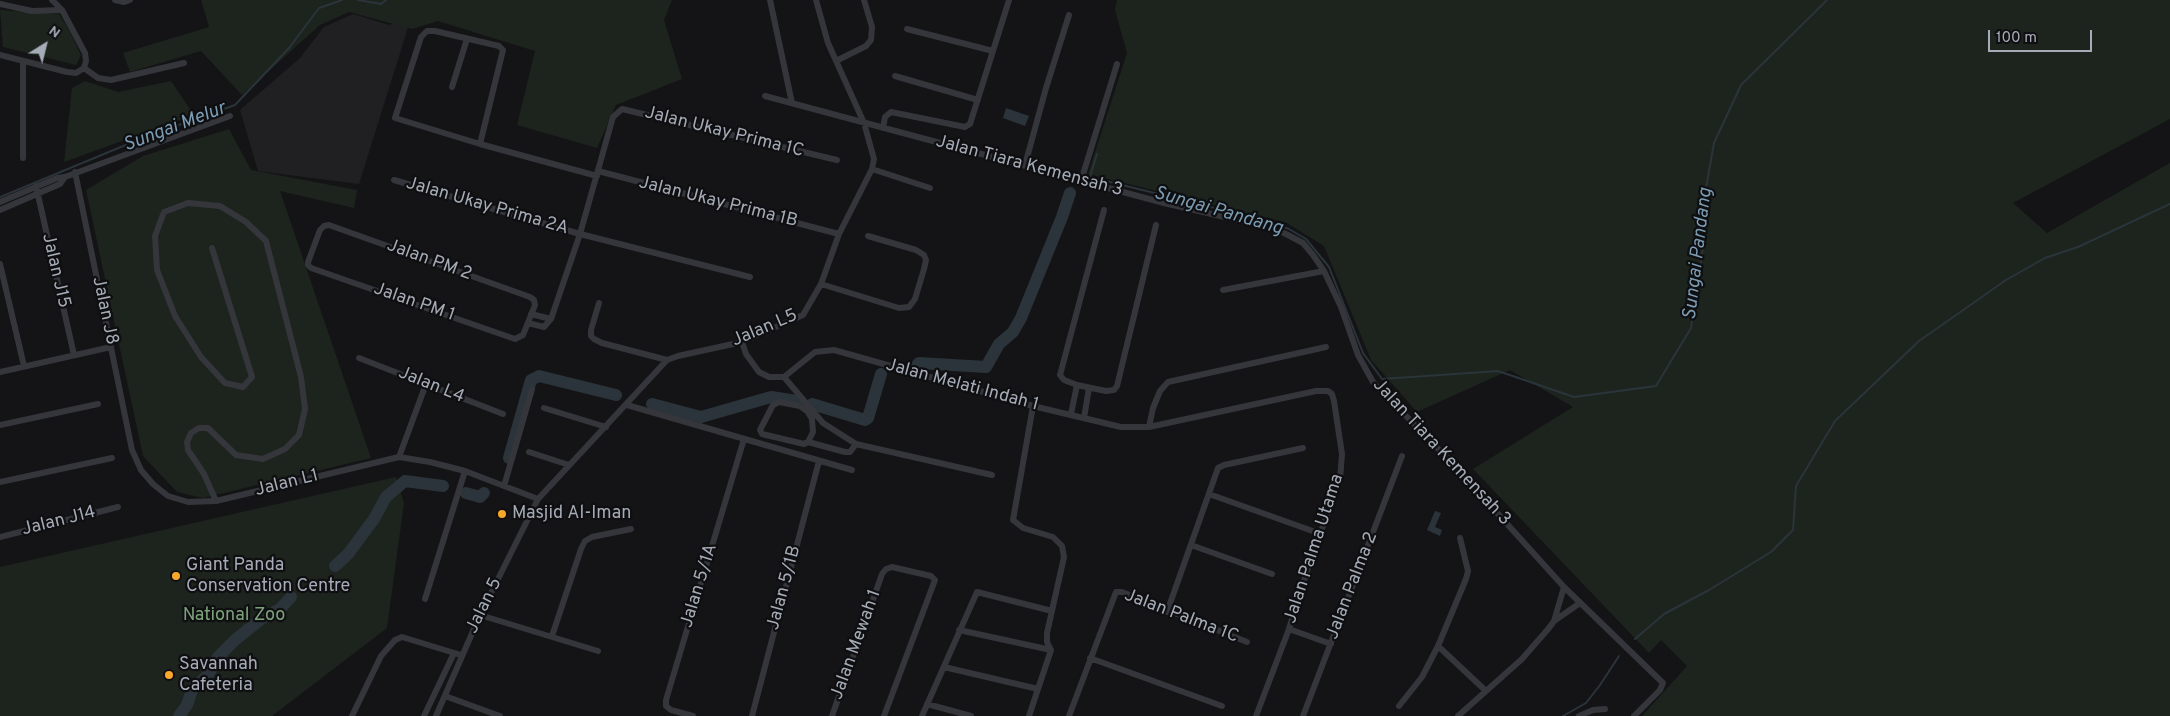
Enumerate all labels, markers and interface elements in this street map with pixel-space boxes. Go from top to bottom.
north arrow [20,20,70,70]
scale bar [1990,20,2094,52]
text: N [45,23,63,42]
text: 100 m [1996,29,2037,48]
water label: Sungai Melur [121,98,229,158]
street label: Jalan Ukay Prima 1C [642,103,806,163]
street label: Jalan Tiara Kemensah 3 [933,132,1125,202]
street label: Jalan Ukay Prima 2A [403,173,571,241]
street label: Jalan Ukay Prima 1B [636,173,800,233]
water label: Sungai Pandang [1151,183,1285,241]
water label: Sungai Pandang [1680,187,1718,321]
street label: Jalan J15 [36,232,74,310]
street label: Jalan PM 2 [383,236,475,286]
street label: Jalan J8 [86,275,122,347]
street label: Jalan PM 1 [370,279,458,327]
street label: Jalan L5 [729,306,801,352]
street label: Jalan Melati Indah 1 [883,355,1041,417]
street label: Jalan L4 [395,363,467,409]
street label: Jalan Tiara Kemensah 3 [1367,375,1515,531]
street label: Jalan L1 [253,466,321,502]
street label: Jalan Palma Utama [1281,472,1349,626]
street label: Jalan J14 [20,502,98,542]
place label: Masjid Al-Iman [512,503,632,525]
marker: Masjid Al-Iman [496,508,508,520]
street label: Jalan Palma 2 [1323,529,1383,643]
street label: Jalan 5/1A [677,541,723,631]
street label: Jalan 5/1B [763,543,807,633]
place label: Giant Panda Conservation Centre [186,555,350,598]
marker: Giant Panda Conservation Centre [170,570,182,582]
street label: Jalan 5 [462,575,508,637]
street label: Jalan Palma 1C [1121,585,1241,649]
street label: Jalan Mewah 1 [827,587,887,703]
park label: National Zoo [183,605,285,627]
place label: Savannah Cafeteria [179,654,258,696]
marker: Savannah Cafeteria [163,669,175,681]

